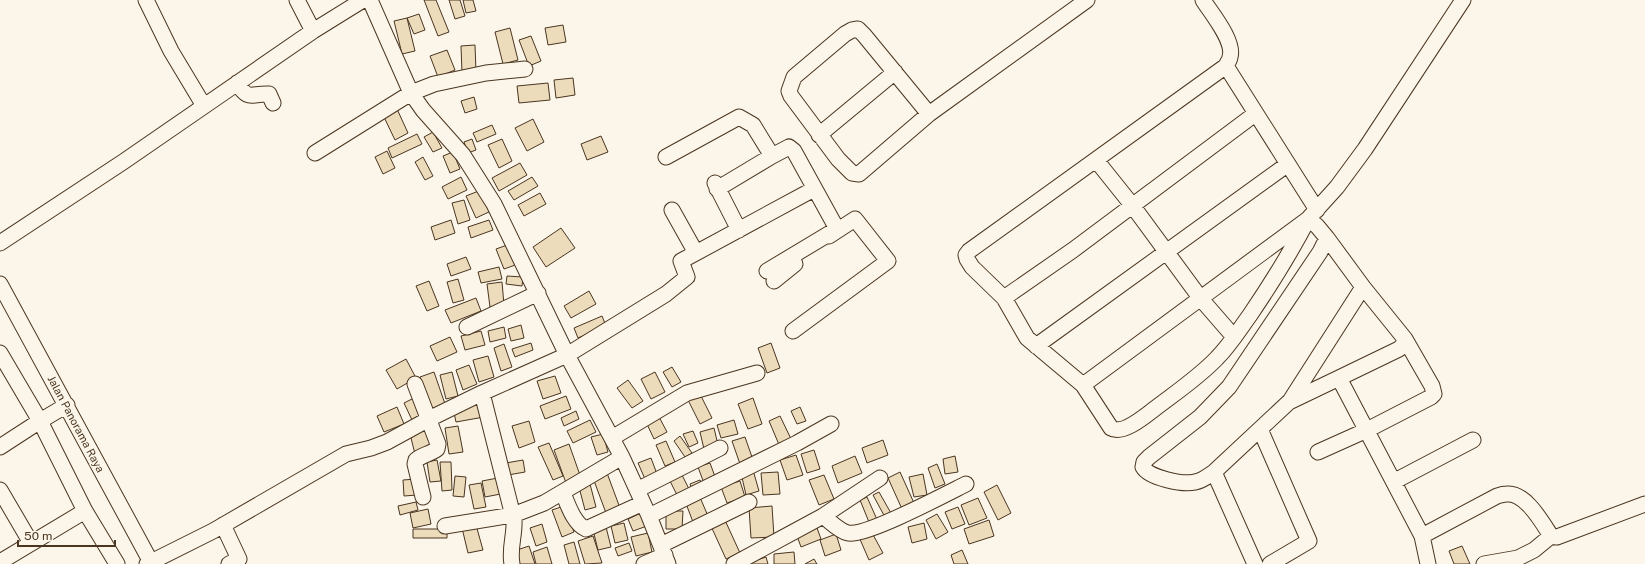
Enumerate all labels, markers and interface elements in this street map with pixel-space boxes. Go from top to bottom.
street label: Jalan Panorama Raya [45,374,107,474]
scale bar [18,522,115,548]
text: 50 m [24,529,52,543]

